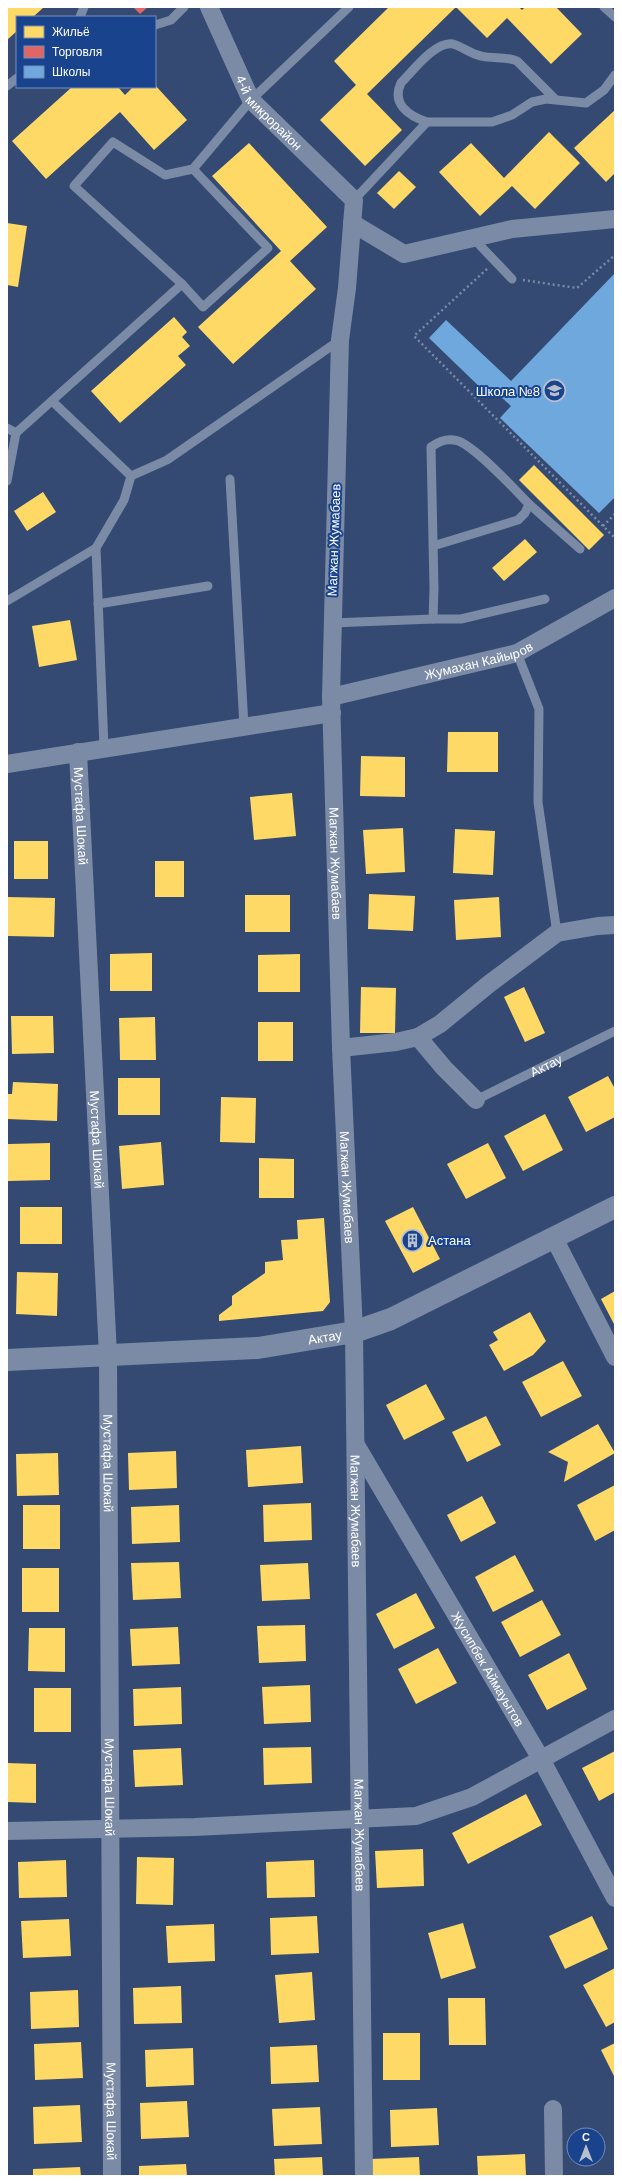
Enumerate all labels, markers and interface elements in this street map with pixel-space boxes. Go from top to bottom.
legend [16,16,156,88]
text: Жильё [52,25,90,39]
text: Торговля [52,45,102,59]
text: Школы [52,65,90,79]
street label: 4-й микрорайон [233,73,305,153]
school or university icon: Школа №8 [542,378,568,404]
place label: Школа №8 [476,384,540,399]
street label: Магжан Жумабаев [325,483,343,597]
street label: Жумахан Кайыров [423,638,535,682]
street label: Мустафа Шокай [71,767,91,865]
street label: Магжан Жумабаев [327,807,345,920]
street label: Актау [527,1051,565,1080]
street label: Мустафа Шокай [87,1090,107,1189]
street label: Магжан Жумабаев [337,1131,357,1244]
building icon: Астана [400,1227,426,1253]
place label: Астана [428,1233,471,1248]
street label: Актау [307,1327,343,1347]
street label: Мустафа Шокай [101,1414,116,1512]
street label: Магжан Жумабаев [348,1455,364,1568]
street label: Жусипбек Аймауытов [448,1609,528,1729]
street label: Мустафа Шокай [102,1738,118,1836]
street label: Магжан Жумабаев [352,1779,368,1892]
street label: Мустафа Шокай [104,2062,119,2160]
north arrow [566,2127,606,2167]
text: С [582,2131,590,2143]

